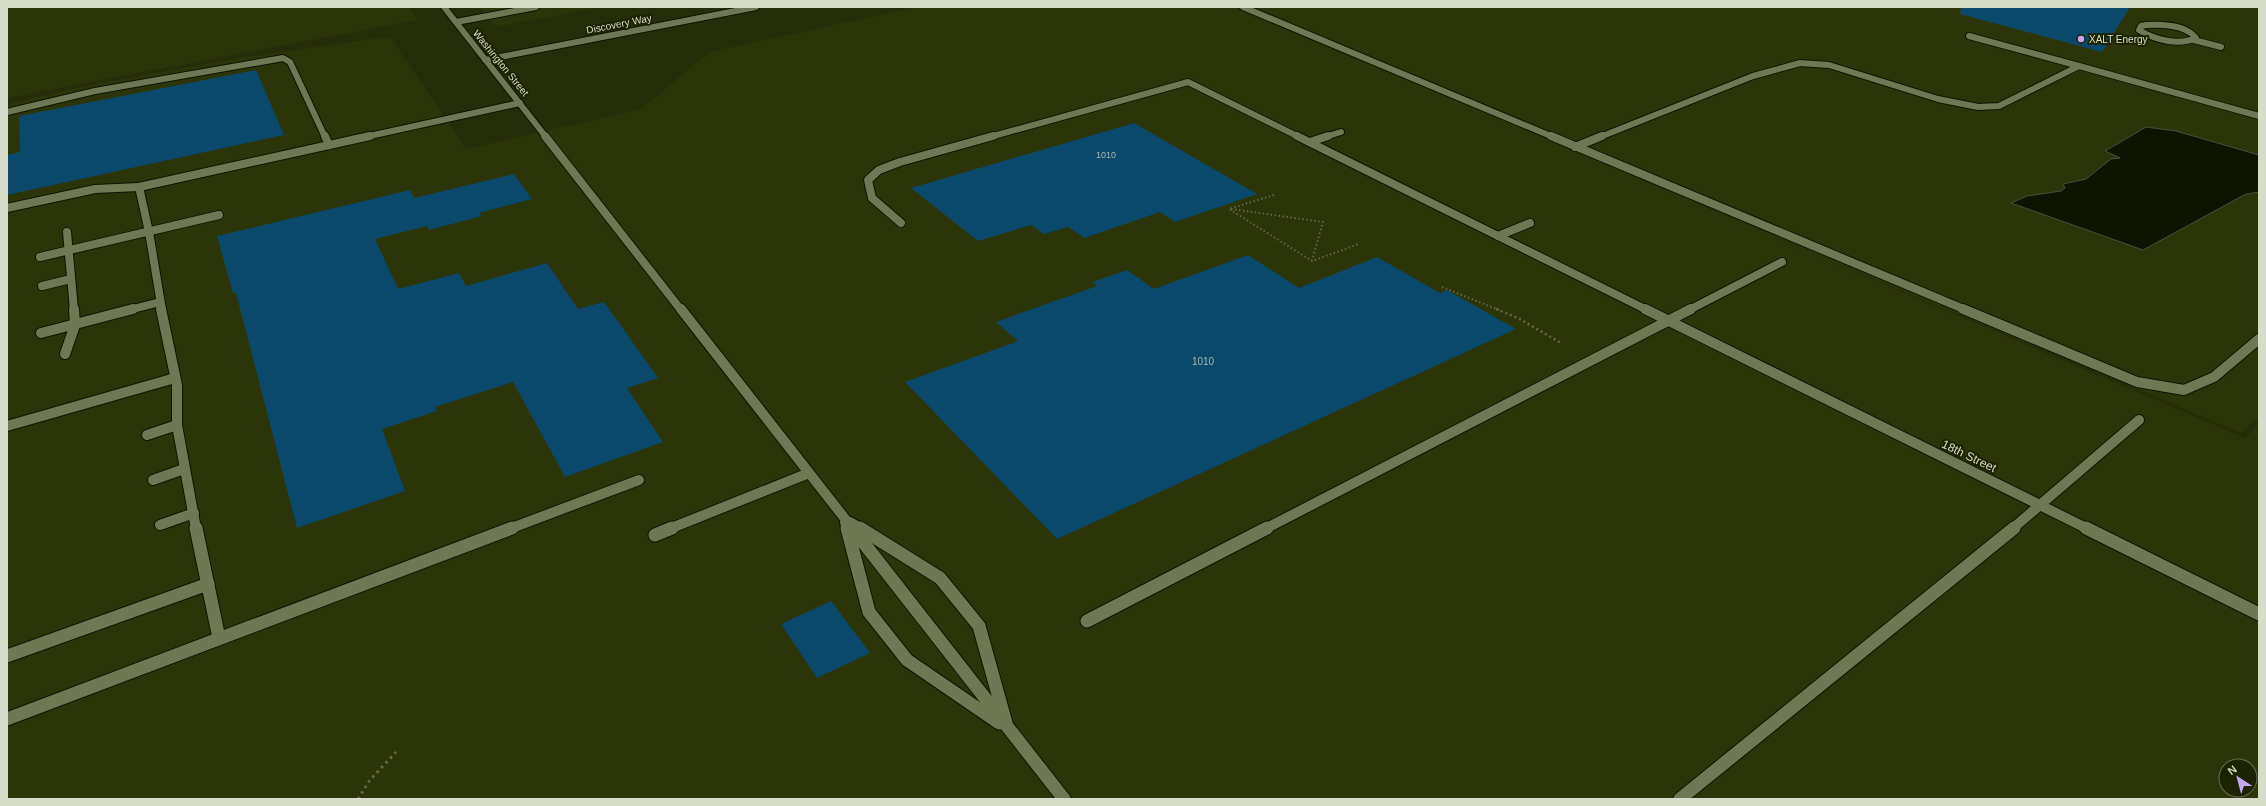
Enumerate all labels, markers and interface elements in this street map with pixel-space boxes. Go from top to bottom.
street label: Discovery Way [585,12,653,36]
street label: Washington Street [471,28,531,98]
marker: XALT Energy [2076,34,2086,44]
place label: XALT Energy [2089,34,2148,45]
house number: 1010 [1096,150,1116,160]
house number: 1010 [1192,356,1215,367]
street label: 18th Street [1940,437,1999,475]
north arrow [2218,758,2258,798]
text: N [2225,763,2239,777]

